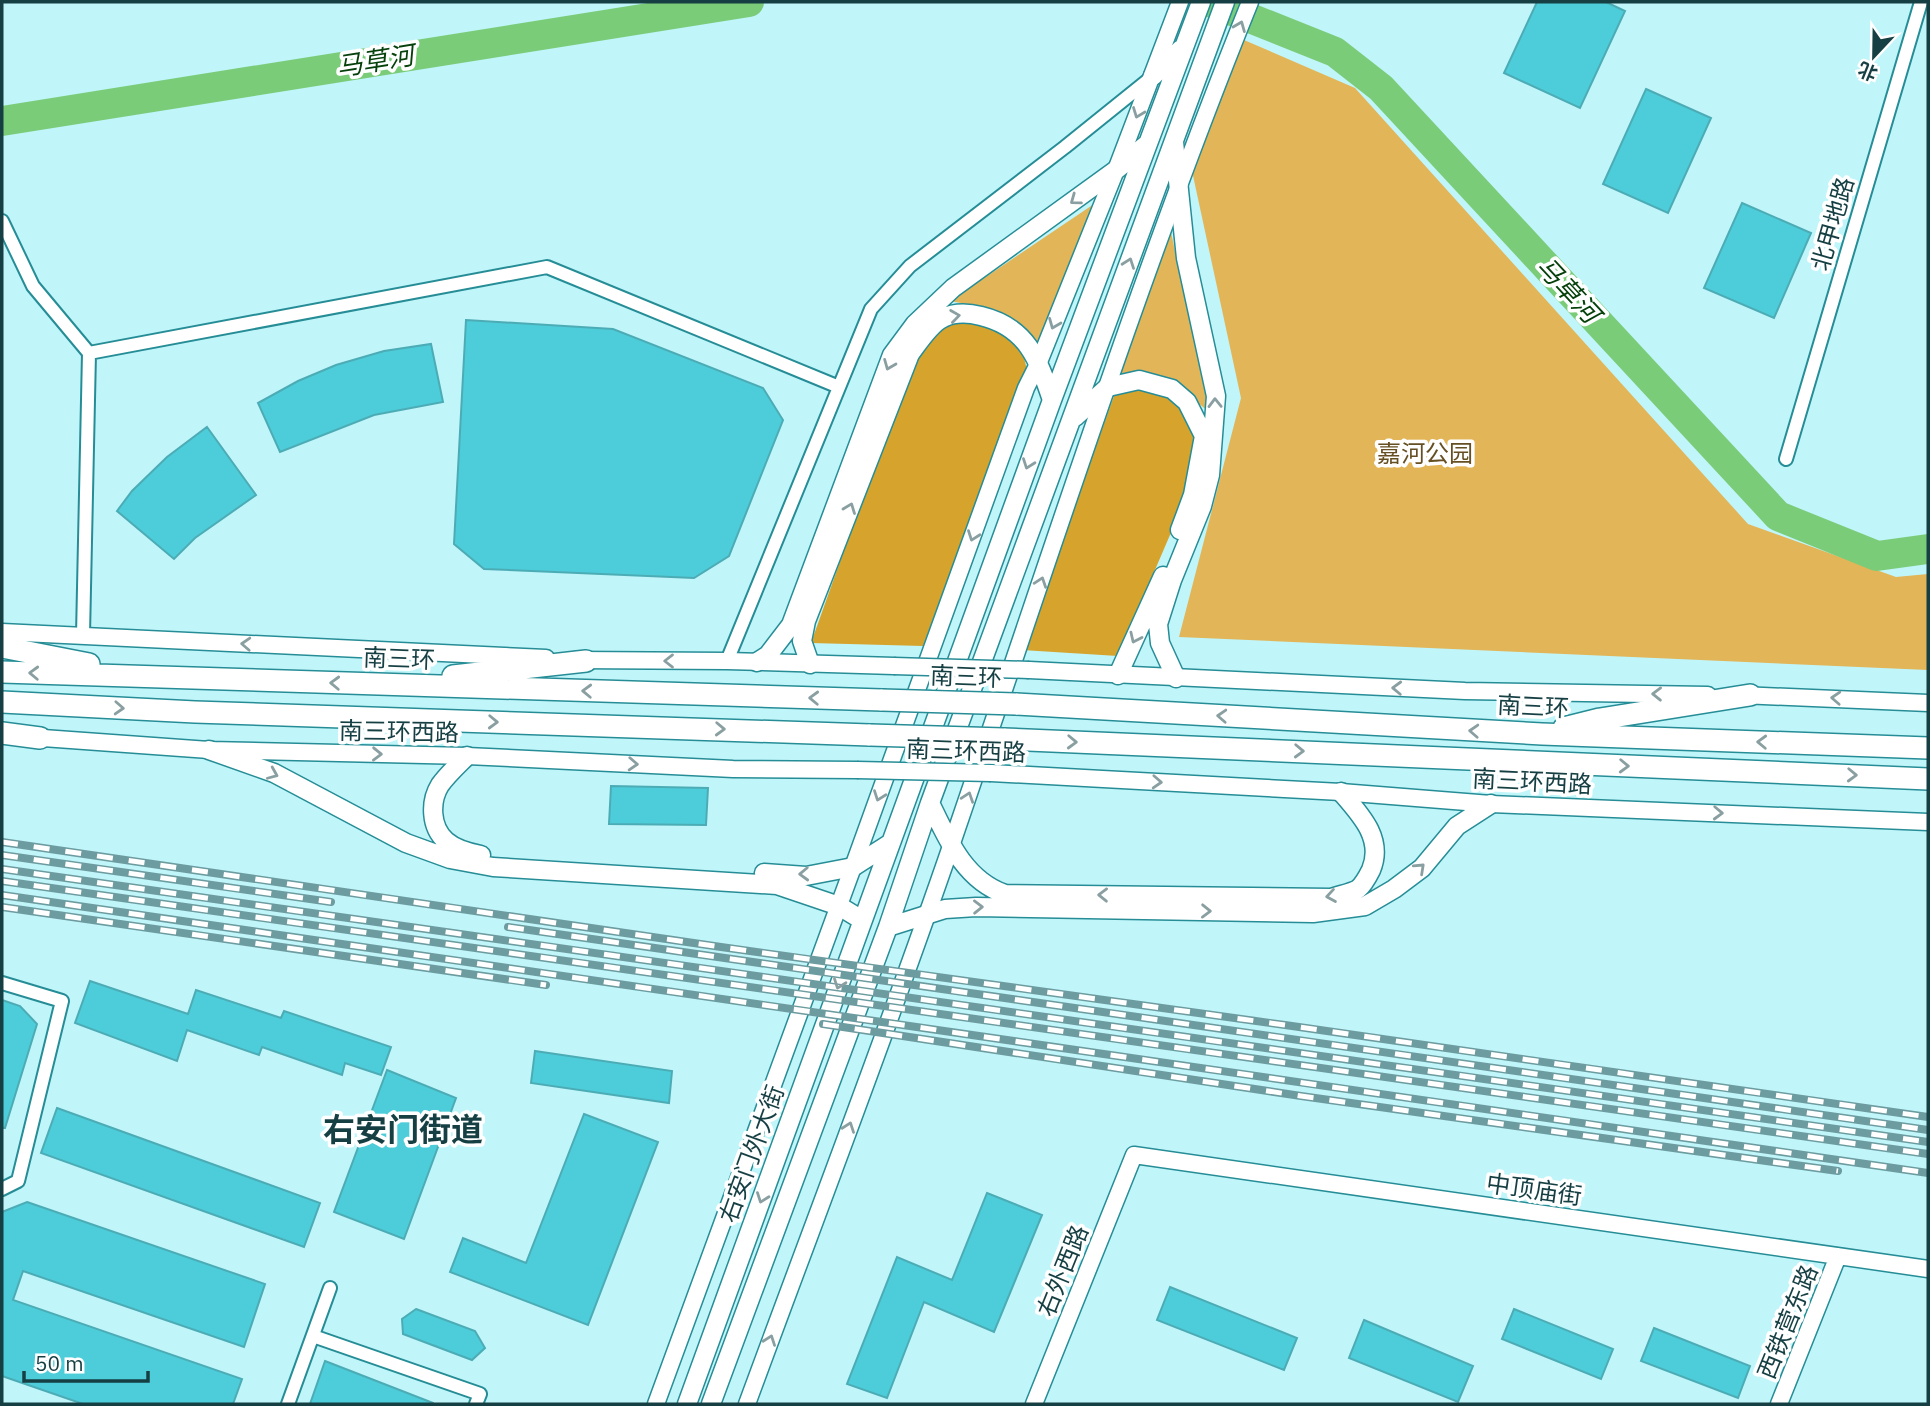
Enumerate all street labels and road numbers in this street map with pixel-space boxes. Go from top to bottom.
street label: 北甲地路 [1803,173,1861,274]
street label: 南三环 [362,641,436,675]
street label: 南三环 [929,659,1003,693]
street label: 南三环 [1496,688,1570,724]
street label: 南三环西路 [339,714,459,748]
street label: 南三环西路 [906,732,1027,768]
street label: 南三环西路 [1471,762,1593,800]
street label: 右安门外大街 [711,1081,791,1227]
street label: 中顶庙街 [1484,1166,1584,1212]
street label: 右外西路 [1029,1220,1095,1321]
street label: 西铁营东路 [1750,1260,1824,1383]

